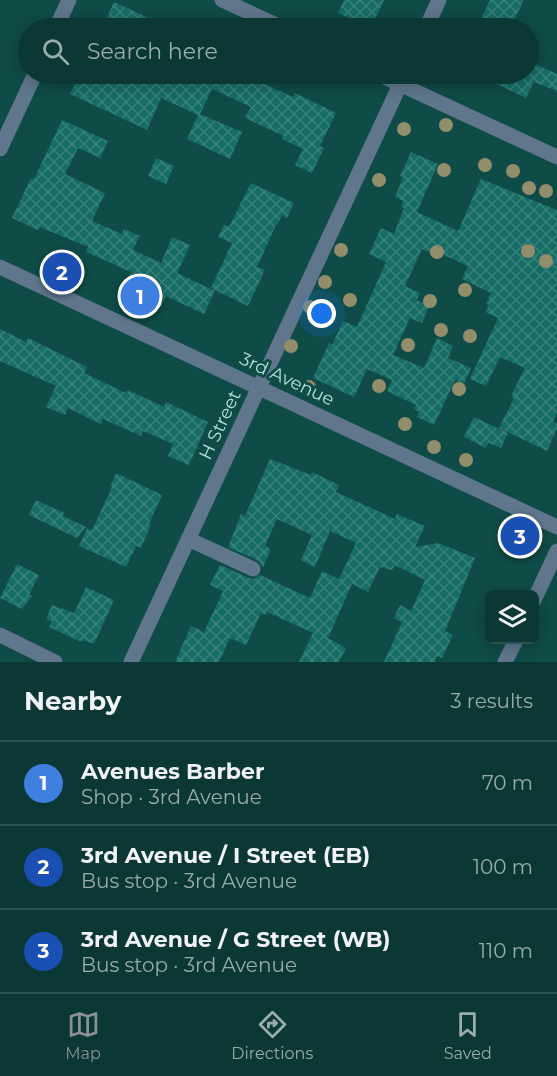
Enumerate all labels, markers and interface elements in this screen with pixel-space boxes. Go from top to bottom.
search box [18,18,539,84]
icon: search [39,35,72,68]
text: Search here [87,38,218,65]
pin: 2 [42,250,82,294]
pin: 1 [120,274,160,318]
your location [307,299,336,328]
street label: 3rd Avenue [236,347,338,411]
street label: H Street [194,387,246,463]
pin: 3 [500,514,540,558]
map controls [485,590,539,644]
button: layers [485,590,539,644]
text: Nearby [24,685,121,717]
text: 3 results [450,689,533,713]
text: Avenues Barber [81,758,264,785]
text: 1 [40,771,47,795]
text: 70 m [482,771,533,795]
text: Shop · 3rd Avenue [81,785,262,809]
text: 3rd Avenue / I Street (EB) [81,842,370,869]
text: 2 [38,855,49,879]
text: 100 m [473,855,533,879]
text: Bus stop · 3rd Avenue [81,869,297,893]
text: 3rd Avenue / G Street (WB) [81,926,390,953]
text: 3 [38,939,49,963]
text: 110 m [479,939,533,963]
text: Bus stop · 3rd Avenue [81,953,297,977]
tab: Map [65,1008,101,1063]
tab: Directions [231,1008,313,1063]
tab: Saved [444,1008,492,1063]

